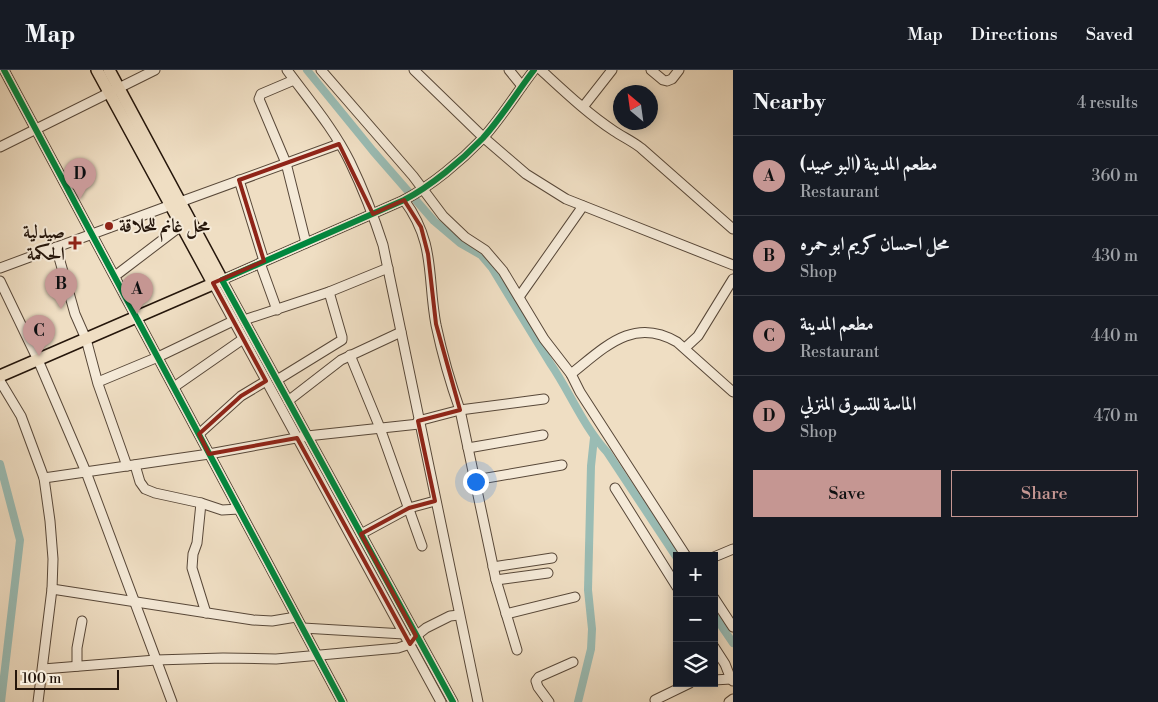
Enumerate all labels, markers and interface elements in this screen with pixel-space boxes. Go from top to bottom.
text: Map [25,20,75,50]
text: Map [907,23,943,46]
text: Directions [971,23,1058,46]
text: Saved [1086,23,1133,46]
north arrow [613,85,658,130]
text: Nearby [753,90,826,116]
text: 4 results [1077,93,1138,113]
text: مطعم المدينة (البو عبيد) [800,152,937,176]
pin: D [64,158,96,199]
text: A [763,166,775,186]
text: 360 m [1092,166,1138,186]
text: Restaurant [800,182,879,202]
place label: محل غانم للحلاقة [119,214,210,242]
place label: صيدلية الحكمة [23,220,65,266]
marker: محل غانم للحلاقة [103,220,115,232]
text: محل احسان كريم ابو حمره [800,232,949,256]
marker: صيدلية الحكمة [69,237,81,249]
text: B [763,246,775,266]
text: 430 m [1092,246,1138,266]
text: Shop [800,262,837,282]
pin: B [45,268,77,309]
pin: A [121,273,153,314]
text: مطعم المدينة [800,312,874,336]
pin: C [23,315,55,356]
text: C [763,326,775,346]
text: 440 m [1091,326,1138,346]
text: Restaurant [800,342,879,362]
text: الماسة للتسوق المنزلي [800,392,916,416]
text: D [763,406,775,426]
text: 470 m [1094,406,1138,426]
text: Shop [800,422,837,442]
your location [463,469,489,495]
button: Save [753,470,941,517]
button: Share [951,470,1138,517]
map controls [673,552,718,687]
button: + [673,552,718,597]
button: − [673,597,718,642]
button: layers [673,642,718,687]
scale bar [15,667,119,690]
text: 100 m [22,670,61,688]

